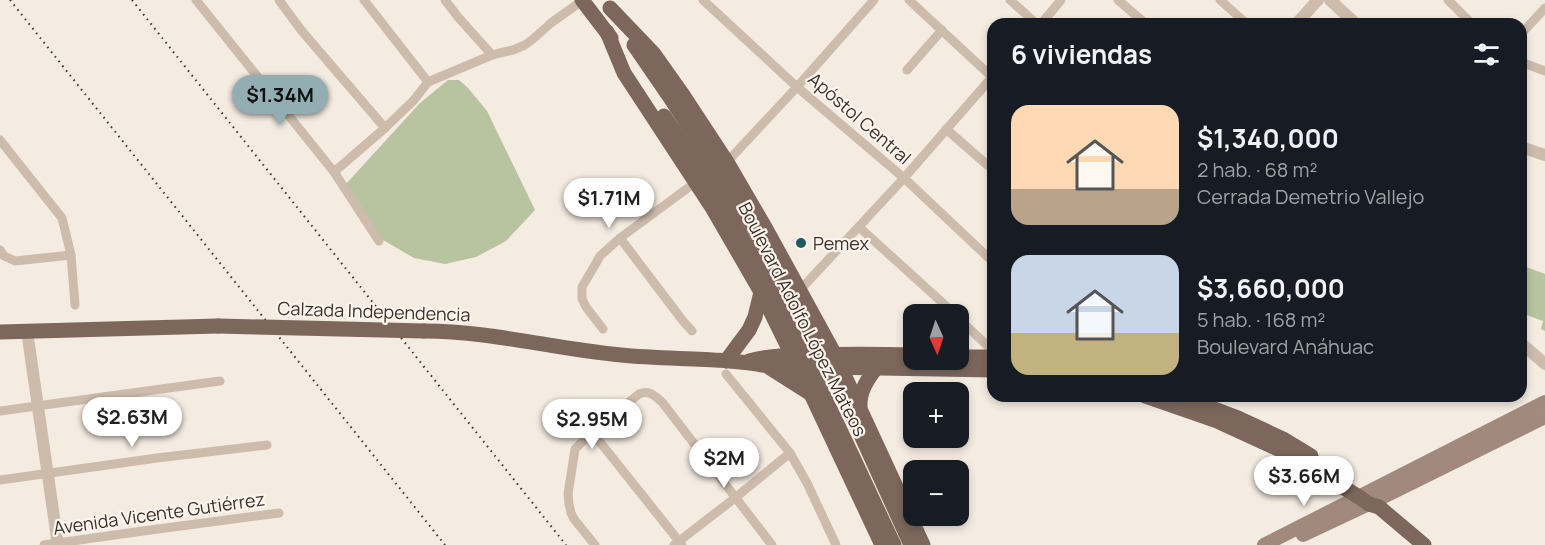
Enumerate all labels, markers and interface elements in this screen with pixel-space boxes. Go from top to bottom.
text: 6 viviendas [1011,36,1152,72]
icon: filters [1470,38,1503,71]
street label: Apóstol Central [804,67,916,169]
pin: $1.34M [231,75,329,126]
text: $1.34M [246,81,314,108]
text: $1,340,000 [1197,120,1339,156]
icon: home [1059,129,1131,201]
text: 2 hab. · 68 m² [1197,156,1317,183]
pin: $1.71M [560,178,658,229]
text: Cerrada Demetrio Vallejo [1197,183,1424,210]
text: $1.71M [577,184,641,211]
street label: Boulevard Adolfo López Mateos [733,198,873,440]
place label: Pemex [813,231,869,255]
marker: Pemex [794,236,808,250]
text: $3,660,000 [1197,270,1345,306]
icon: home [1059,279,1131,351]
street label: Calzada Independencia [277,296,471,326]
north arrow [903,304,969,370]
map controls [903,304,969,526]
text: 5 hab. · 168 m² [1197,306,1325,333]
text: Boulevard Anáhuac [1197,333,1374,360]
button: + [903,382,969,448]
pin: $2.63M [83,397,181,448]
pin: $2.95M [543,399,641,450]
text: $2.63M [96,403,168,430]
text: $2.95M [556,405,628,432]
pin: $2M [695,438,753,489]
text: $2M [703,444,745,471]
pin: $3.66M [1255,456,1353,507]
button: − [903,460,969,526]
text: $3.66M [1268,462,1340,489]
street label: Avenida Vicente Gutiérrez [52,486,266,540]

